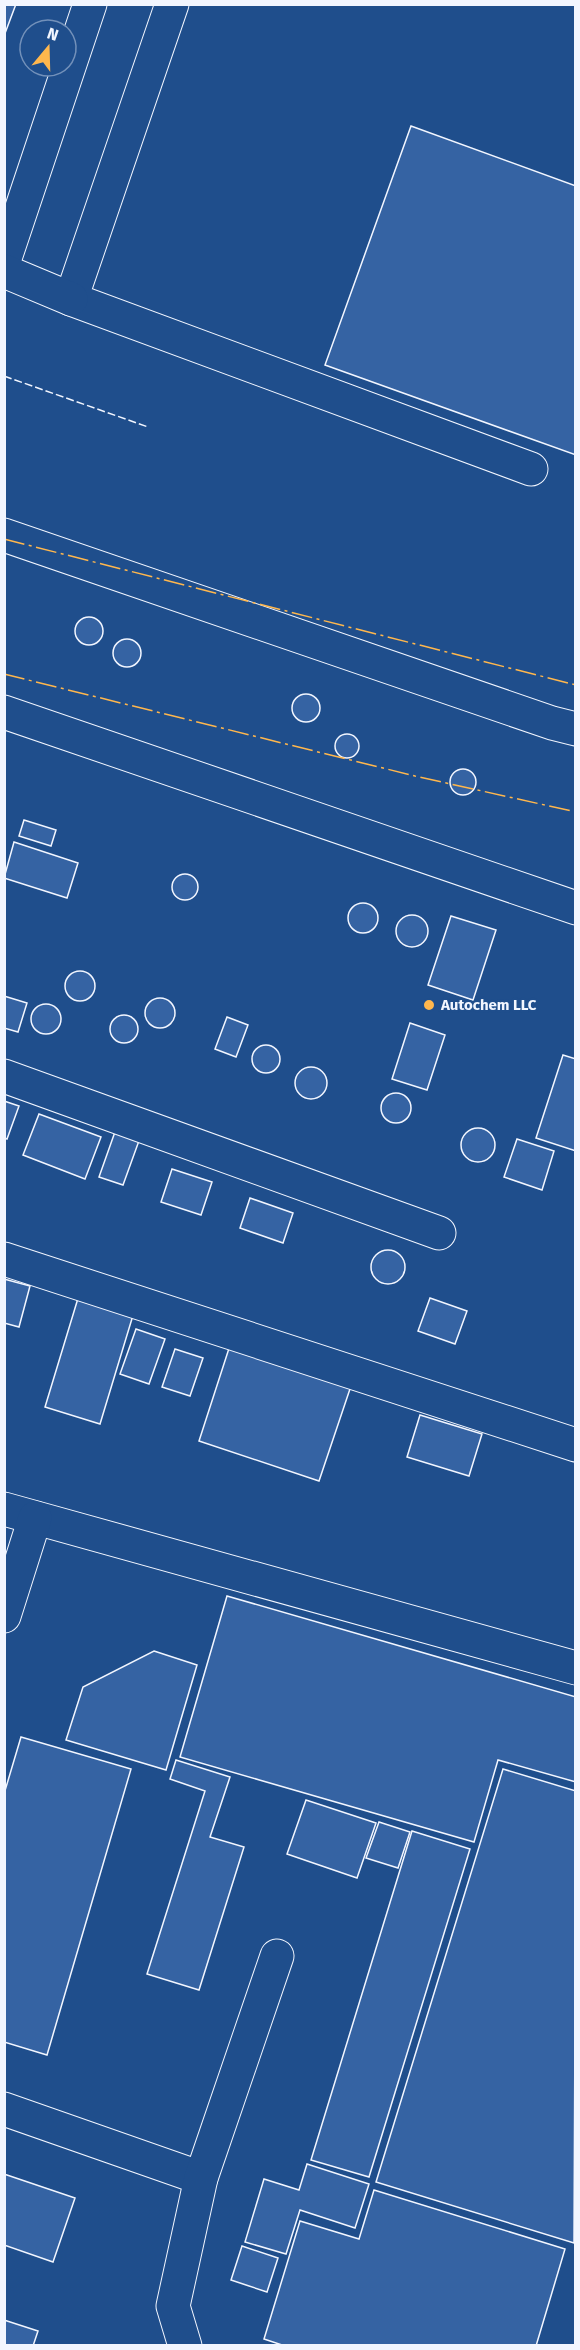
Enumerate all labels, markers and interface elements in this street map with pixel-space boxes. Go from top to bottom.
north arrow [18,18,78,78]
text: N [45,24,61,45]
place label: Autochem LLC [440,996,537,1014]
marker: Autochem LLC [422,998,436,1012]

